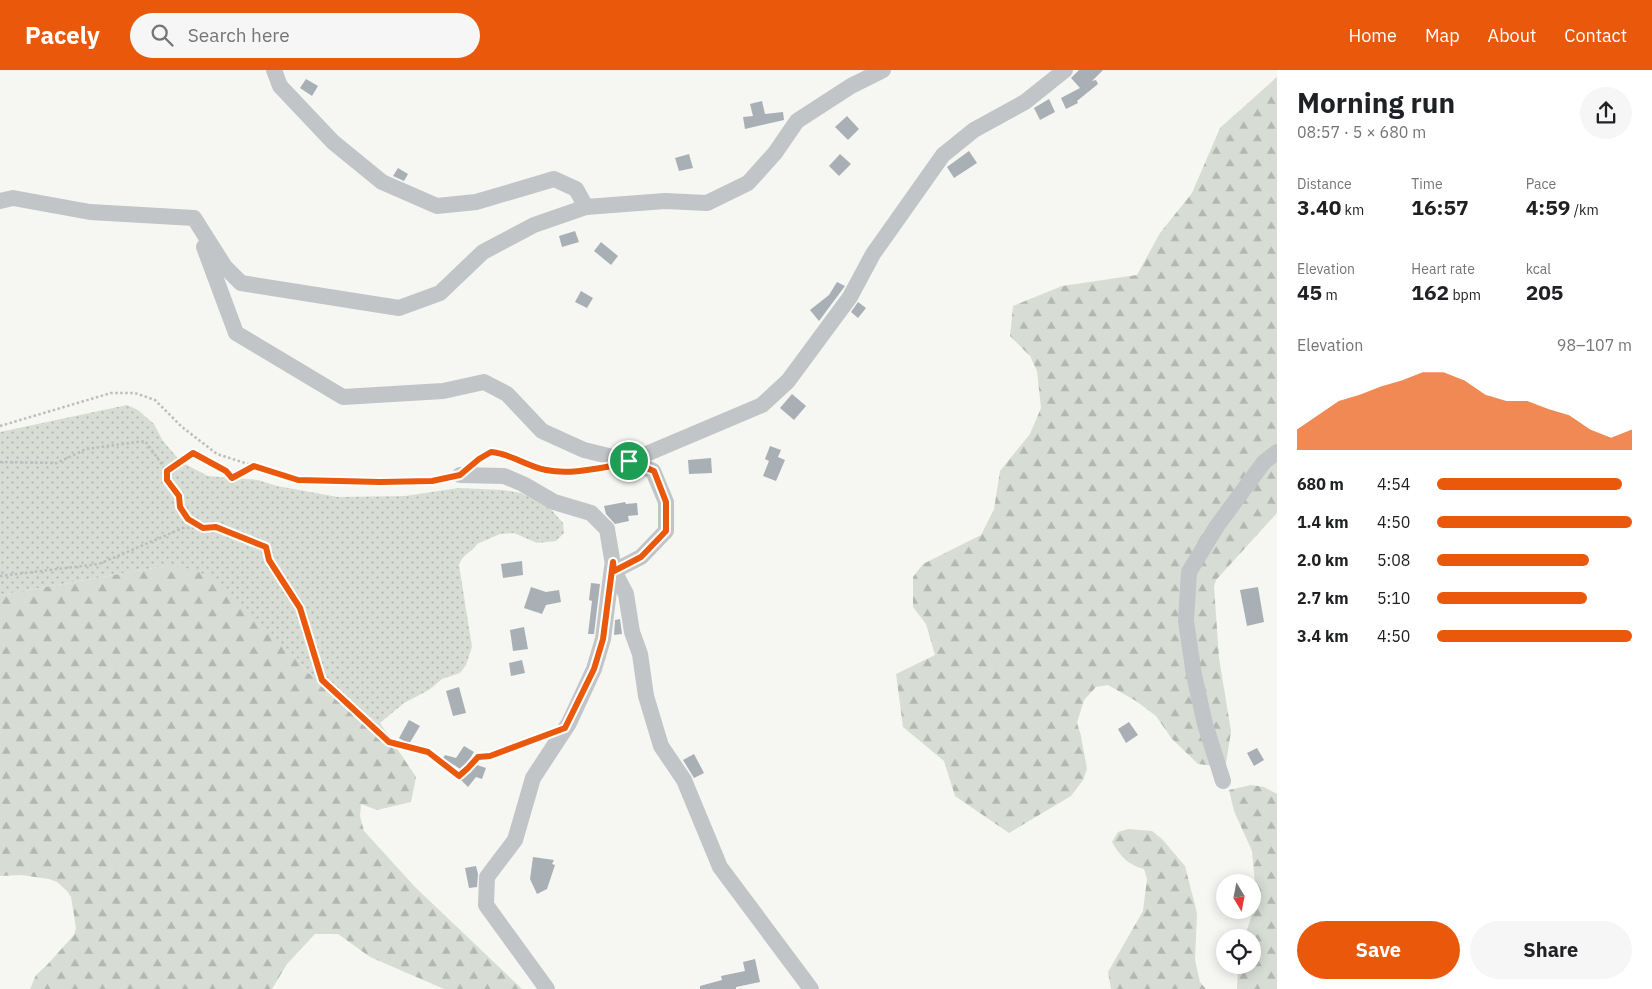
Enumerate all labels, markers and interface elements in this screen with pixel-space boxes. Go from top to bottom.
search box [130,13,480,58]
text: Pacely [25,19,100,51]
icon: search [148,21,176,49]
text: Search here [188,23,290,47]
text: Home [1349,24,1397,47]
text: Map [1425,24,1460,47]
text: About [1488,24,1536,47]
text: Contact [1564,24,1627,47]
text: Morning run [1297,84,1455,121]
button: share [1580,87,1632,139]
text: 08:57 · 5 × 680 m [1297,122,1426,142]
text: Distance [1297,175,1352,193]
text: Time [1411,175,1443,193]
text: Pace [1526,175,1556,193]
text: 3.40 [1297,193,1341,221]
text: 16:57 [1411,193,1469,221]
text: 4:59 [1526,193,1570,221]
text: km [1341,201,1364,219]
text: /km [1570,201,1599,219]
text: Elevation [1297,260,1355,278]
text: Heart rate [1411,260,1475,278]
text: kcal [1526,260,1551,278]
text: 45 [1297,278,1322,306]
text: 162 [1411,278,1449,306]
text: 205 [1526,278,1563,306]
text: m [1322,286,1338,304]
text: bpm [1449,286,1481,304]
text: Elevation [1297,335,1363,355]
text: 98–107 m [1557,335,1632,355]
pin [608,440,650,482]
icon: arrive [615,447,643,475]
text: 680 m [1297,474,1344,494]
text: 4:54 [1377,474,1410,494]
text: 1.4 km [1297,512,1348,532]
text: 4:50 [1377,512,1410,532]
text: 2.0 km [1297,550,1348,570]
text: 5:08 [1377,550,1410,570]
text: 2.7 km [1297,588,1348,608]
text: 5:10 [1377,588,1410,608]
text: 3.4 km [1297,626,1348,646]
text: 4:50 [1377,626,1410,646]
north arrow [1216,874,1261,919]
map controls [1216,874,1261,974]
button: Save [1297,921,1460,979]
button: Share [1470,921,1632,979]
button: locate [1216,929,1261,974]

